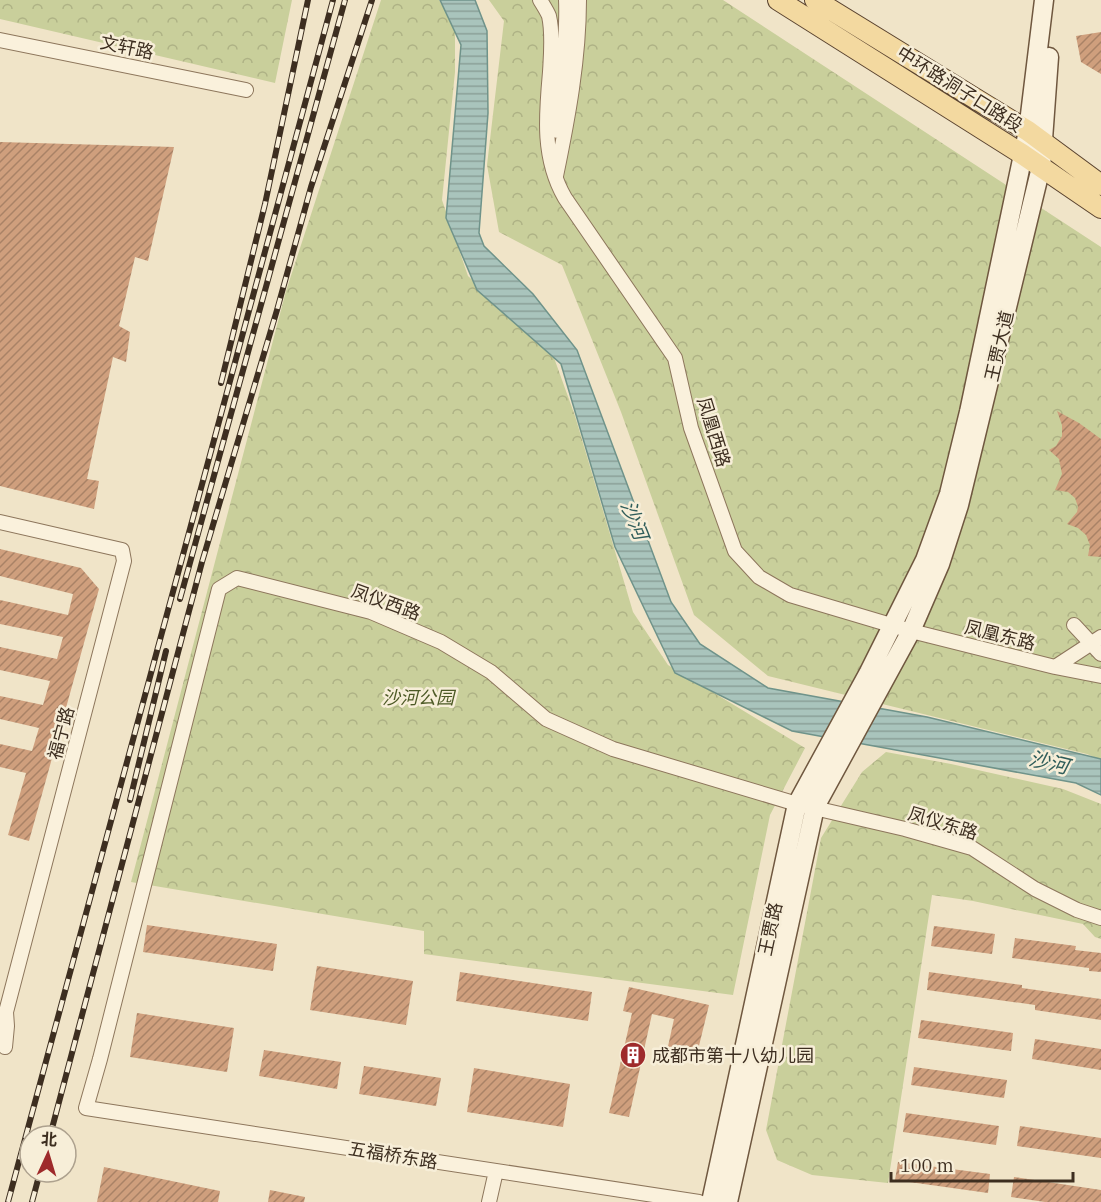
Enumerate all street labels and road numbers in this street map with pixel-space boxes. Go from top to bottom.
street label: 文轩路 [98,30,156,64]
street label: 中环路洞子口路段 [893,41,1027,137]
street label: 王贾大道 [980,308,1018,384]
street label: 凤凰西路 [692,394,736,470]
street label: 凤仪西路 [348,579,424,625]
street label: 凤凰东路 [962,615,1038,655]
street label: 福宁路 [43,704,79,762]
street label: 凤仪东路 [905,801,981,845]
street label: 王贾路 [753,900,787,958]
street label: 五福桥东路 [347,1137,439,1173]

